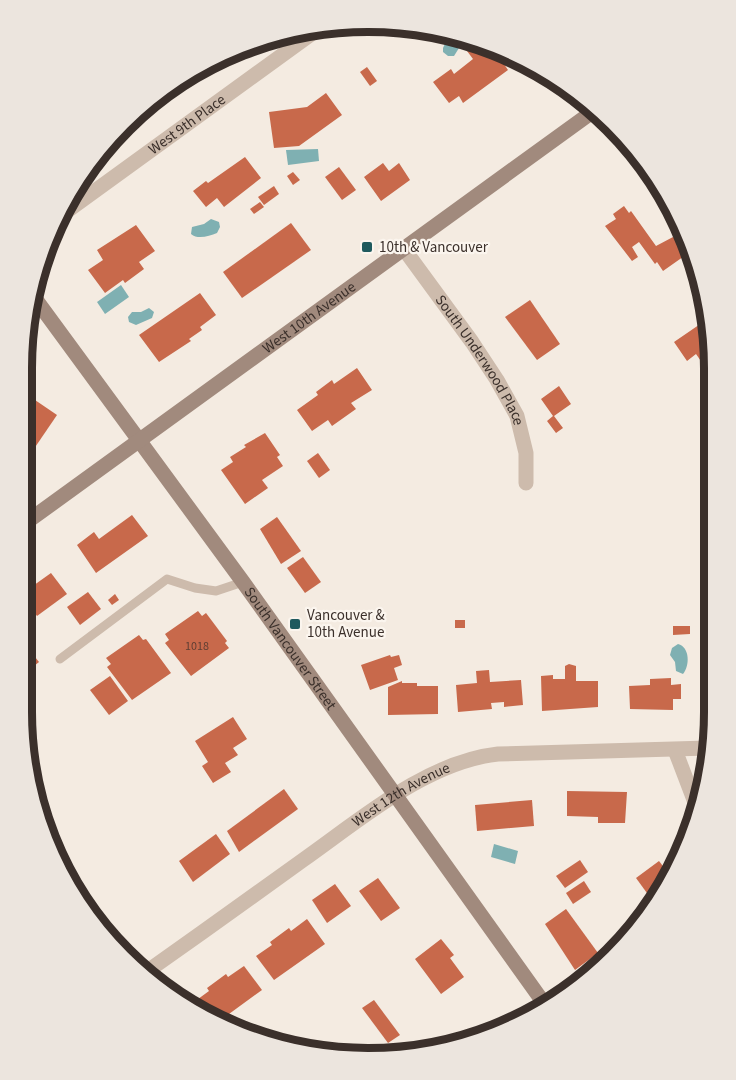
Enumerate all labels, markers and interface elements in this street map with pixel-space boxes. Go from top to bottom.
street label: West 9th Place [144,89,230,159]
place label: 10th & Vancouver [379,237,489,258]
marker: 10th & Vancouver [360,240,374,254]
street label: West 10th Avenue [258,276,360,358]
street label: South Underwood Place [430,290,529,427]
street label: South Vancouver Street [239,583,342,714]
place label: Vancouver & 10th Avenue [307,605,385,643]
marker: Vancouver & 10th Avenue [288,617,302,631]
house number: 1018 [185,638,209,655]
street label: West 12th Avenue [348,757,453,832]

